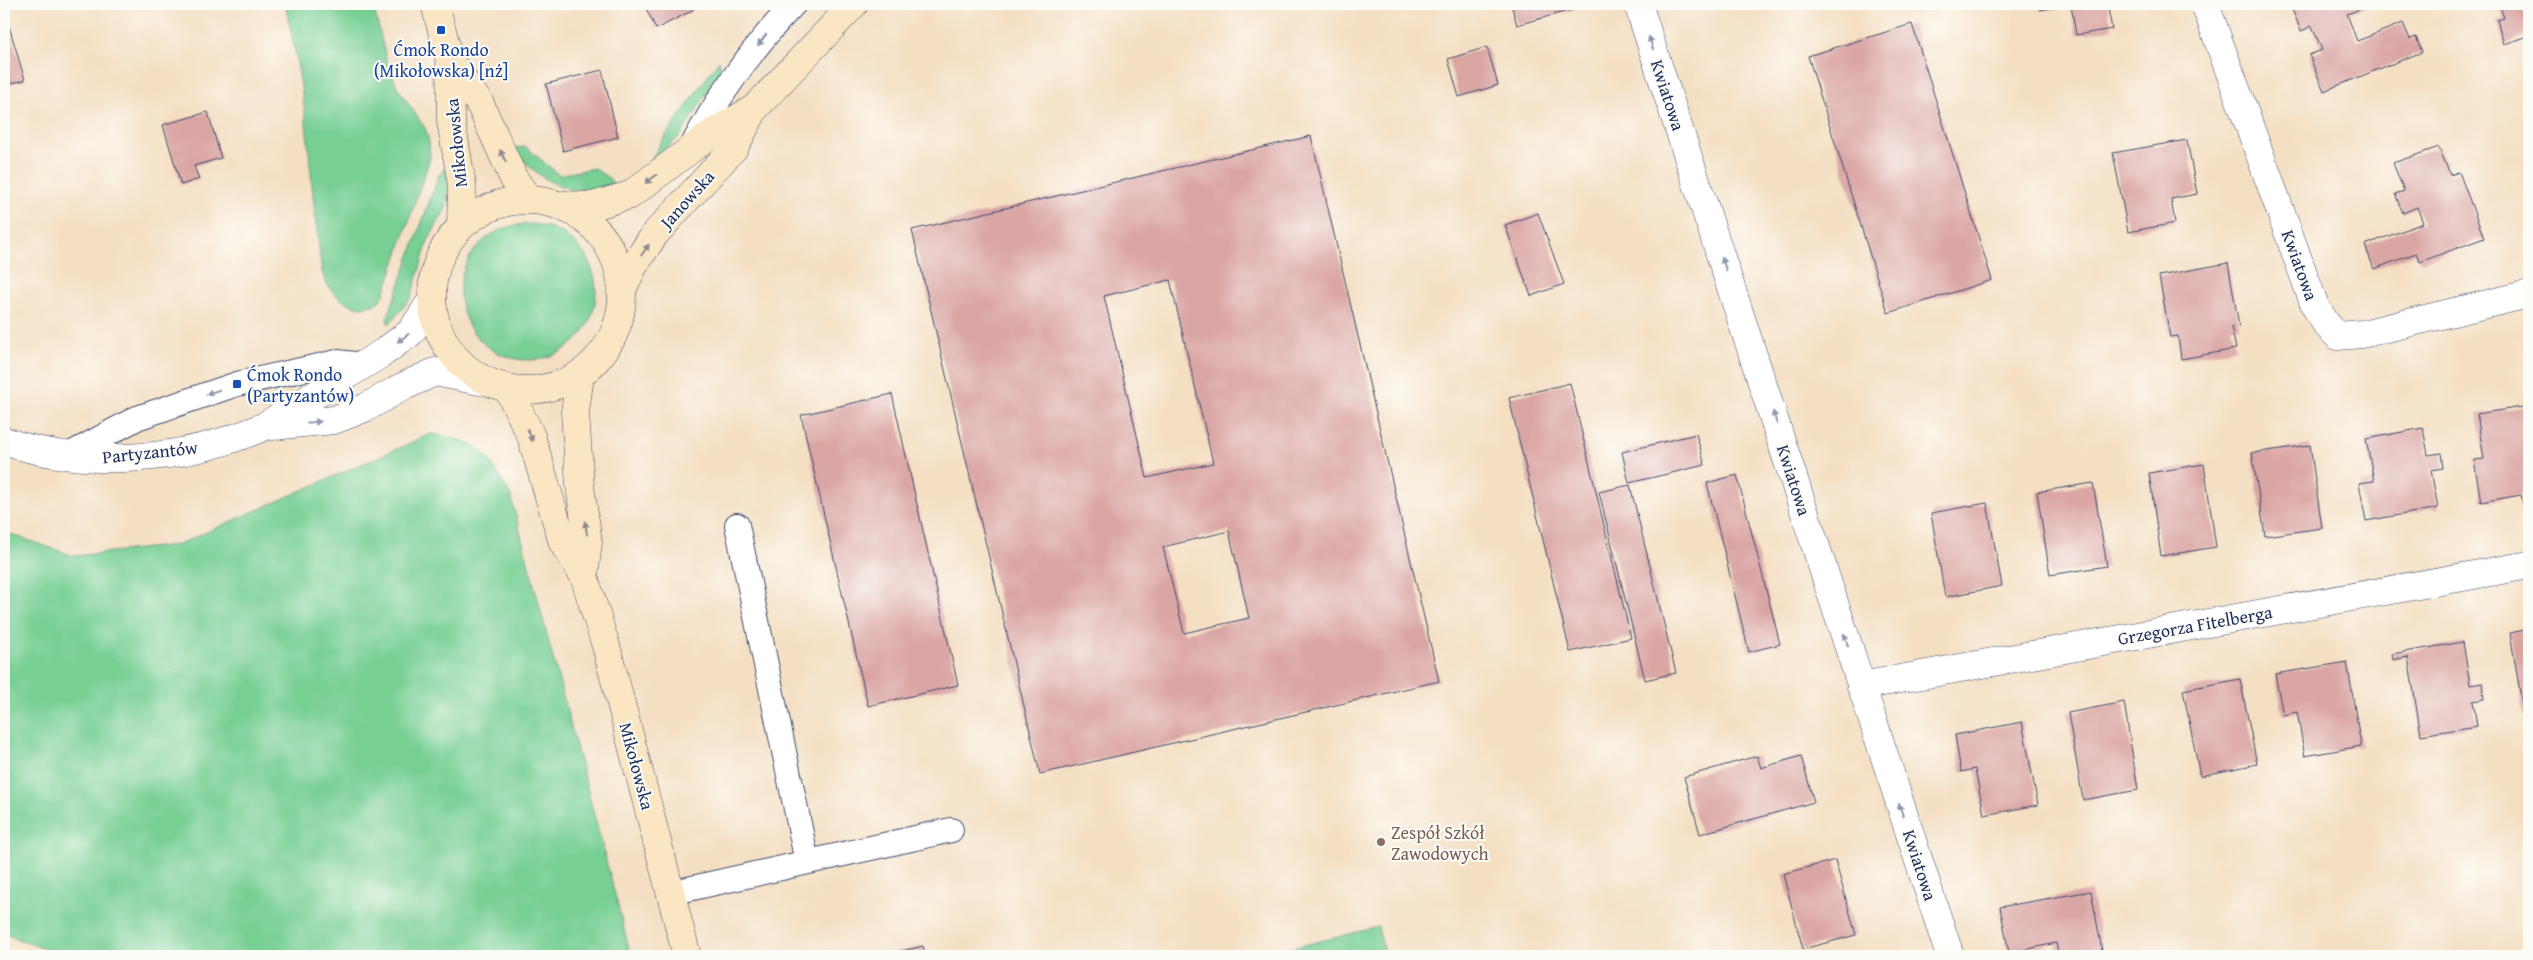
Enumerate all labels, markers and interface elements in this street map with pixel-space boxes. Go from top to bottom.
marker: Ćmok Rondo (Mikołowska) [nż] [435,24,447,36]
one-way arrow [757,33,767,47]
place label: Ćmok Rondo (Mikołowska) [nż] [374,36,508,84]
one-way arrow [1647,36,1654,51]
street label: Kwiatowa [1644,56,1692,134]
street label: Mikołowska [438,97,474,189]
one-way arrow [499,149,507,164]
street label: Janowska [652,163,721,236]
one-way arrow [645,173,658,184]
street label: Kwiatowa [2275,226,2325,305]
one-way arrow [640,243,650,256]
one-way arrow [1720,256,1728,271]
one-way arrow [396,333,410,343]
place label: Ćmok Rondo (Partyzantów) [247,361,354,409]
marker: Ćmok Rondo (Partyzantów) [231,378,243,390]
one-way arrow [206,389,221,396]
one-way arrow [1770,411,1778,426]
one-way arrow [306,418,322,426]
one-way arrow [526,428,534,442]
street label: Partyzantów [101,434,199,470]
street label: Kwiatowa [1770,441,1818,519]
one-way arrow [581,520,589,536]
street label: Grzegorza Fitelberga [2116,598,2275,652]
one-way arrow [1841,632,1849,647]
street label: Mikołowska [612,719,662,813]
one-way arrow [1897,803,1905,818]
place label: Zespół Szkół Zawodowych [1391,819,1489,867]
street label: Kwiatowa [1896,826,1944,904]
marker: Zespół Szkół Zawodowych [1375,836,1387,848]

